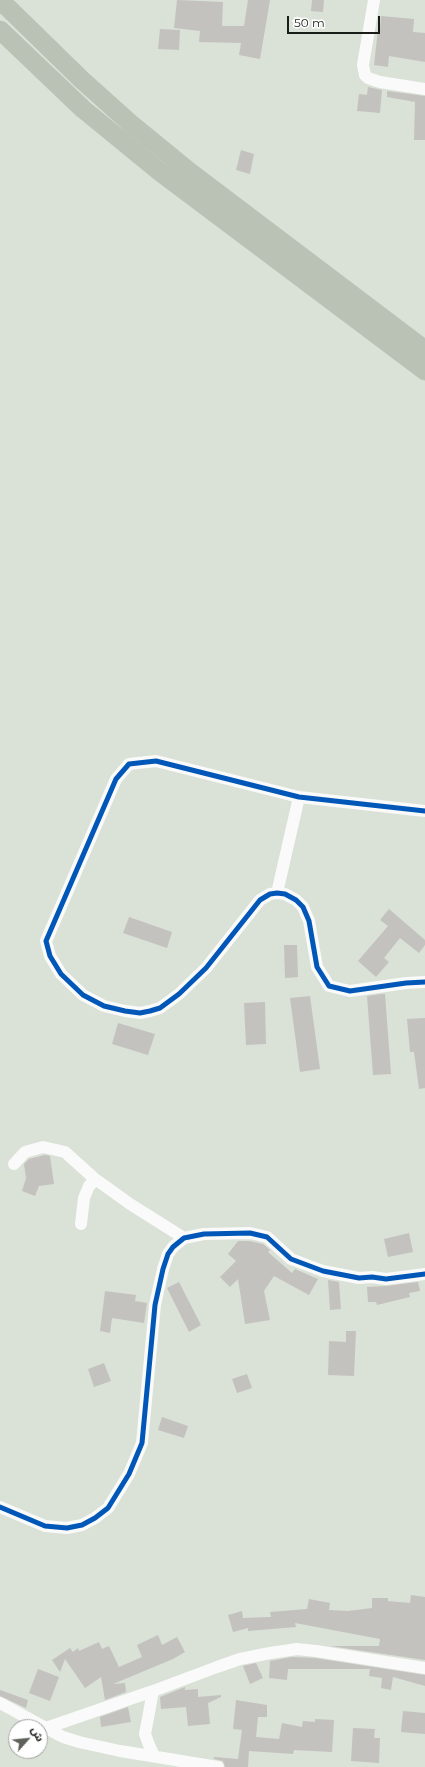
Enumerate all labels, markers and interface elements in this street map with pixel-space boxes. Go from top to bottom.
scale bar [289,8,382,34]
text: 50 m [294,15,325,30]
north arrow [8,1719,48,1759]
text: ش [28,1724,47,1744]

